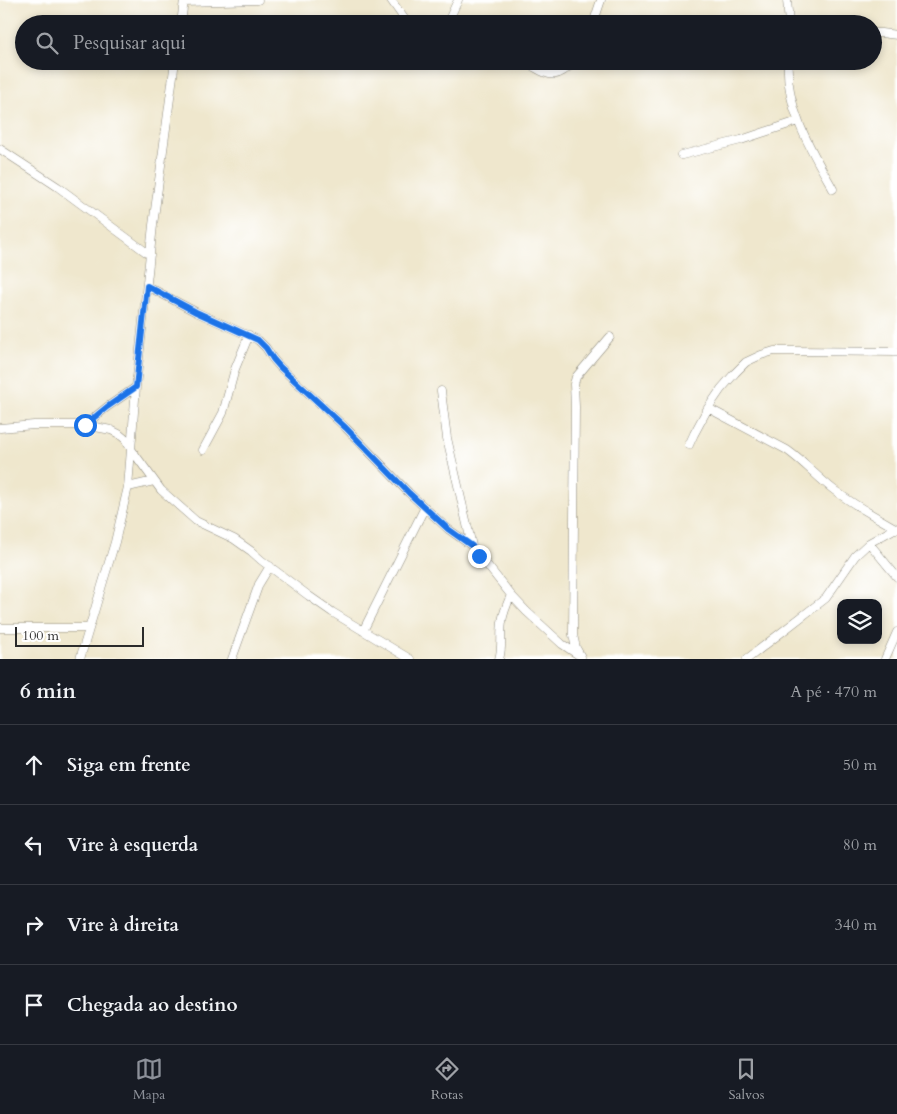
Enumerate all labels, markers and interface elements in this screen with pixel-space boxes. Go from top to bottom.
search box [15,15,882,70]
icon: search [33,29,61,57]
text: Pesquisar aqui [73,30,186,56]
route start [74,414,97,437]
route end [468,545,491,568]
map controls [837,599,882,644]
button: layers [837,599,882,644]
scale bar [15,624,144,647]
text: 100 m [22,626,59,645]
text: 6 min [20,677,76,706]
text: A pé · 470 m [790,681,877,703]
icon: ahead [20,751,48,779]
text: Siga em frente [67,752,191,778]
text: 50 m [843,754,877,776]
icon: left [20,831,48,859]
text: Vire à esquerda [67,832,198,858]
text: 80 m [843,834,877,856]
icon: right [20,911,48,939]
text: Vire à direita [67,912,179,938]
text: 340 m [835,914,877,936]
icon: arrive [20,991,48,1019]
text: Chegada ao destino [67,992,238,1018]
tab: Mapa [133,1055,165,1104]
tab: Rotas [431,1055,463,1104]
tab: Salvos [728,1055,764,1104]

